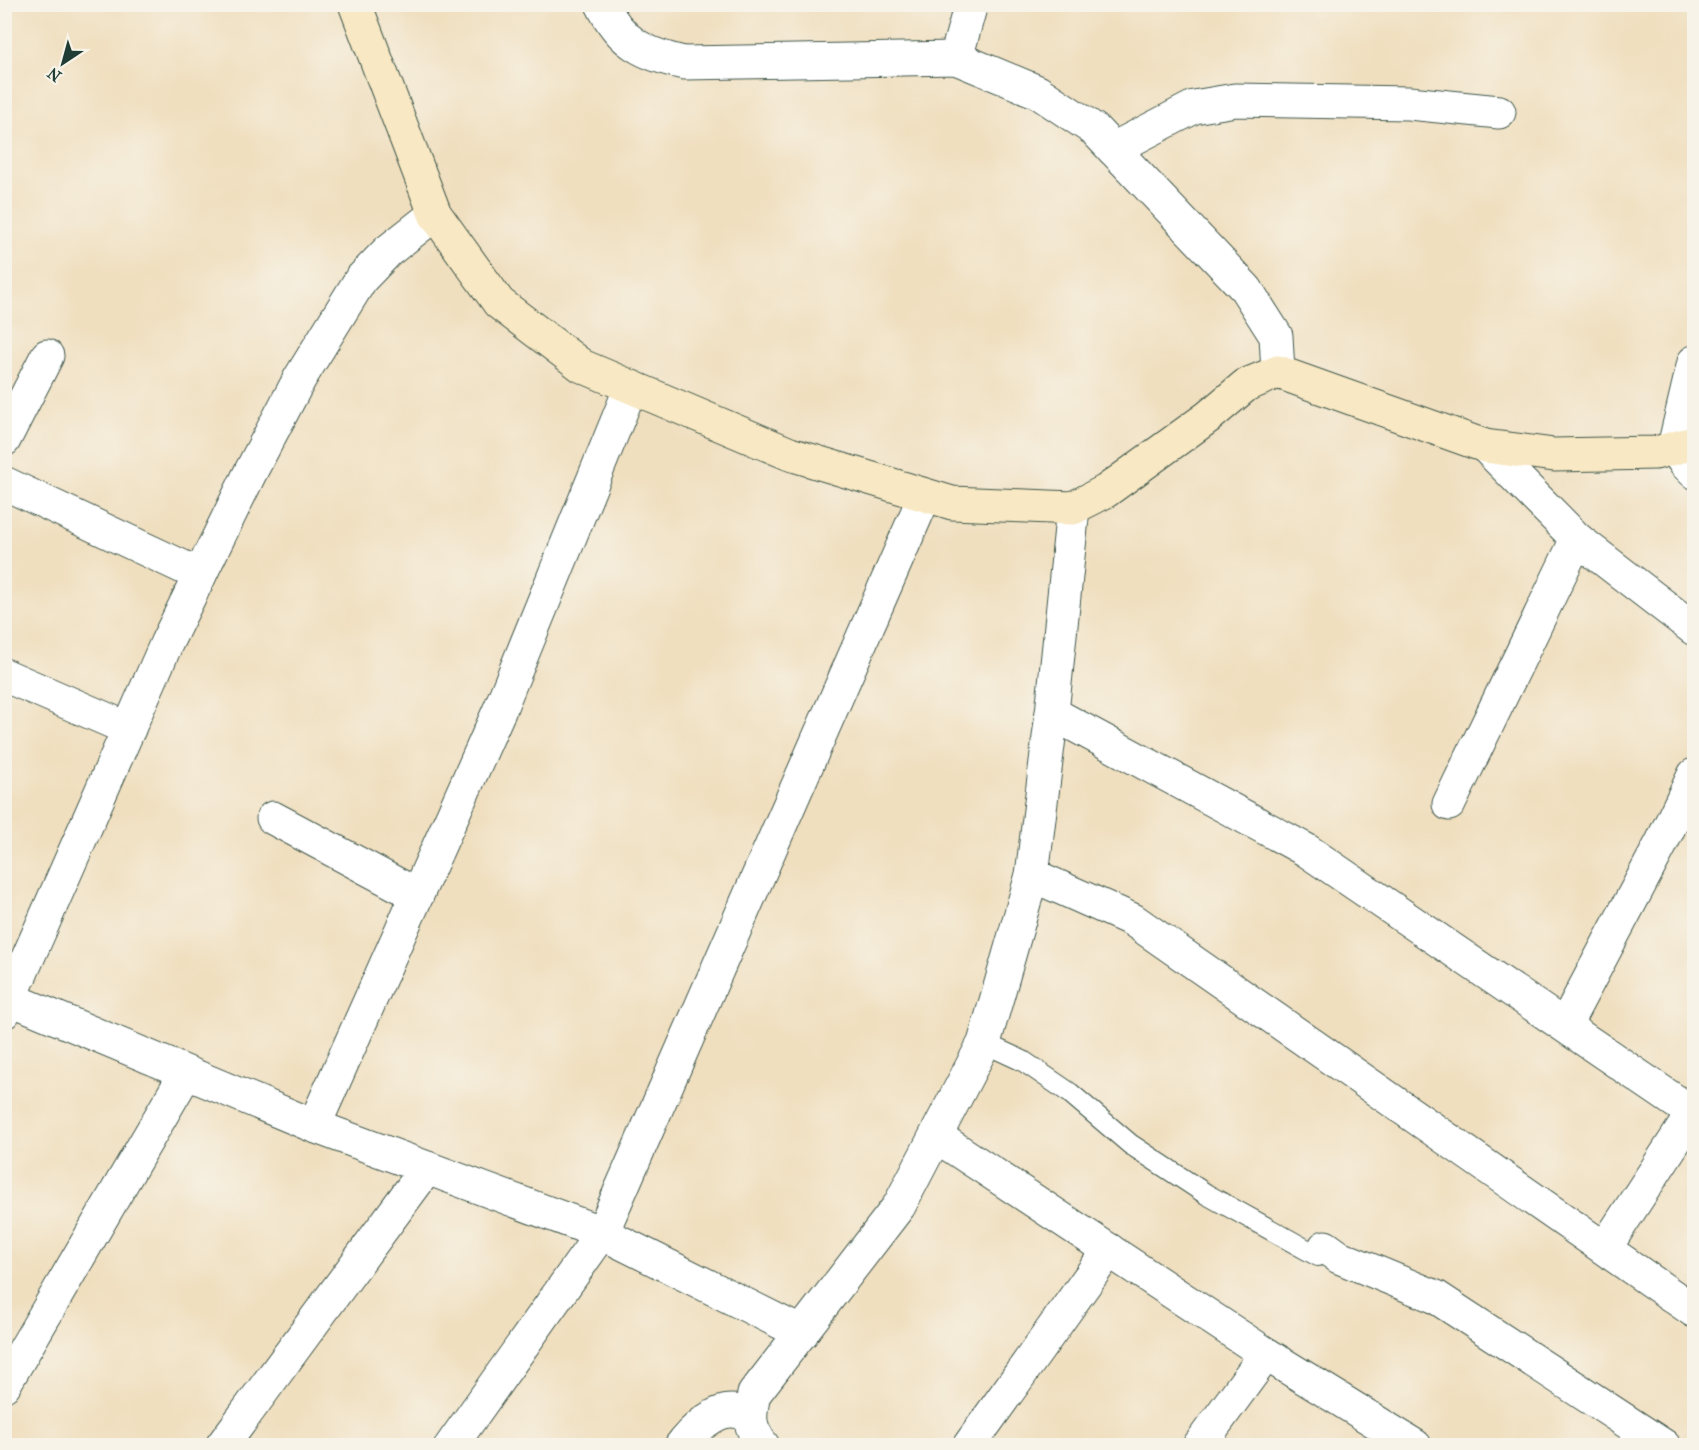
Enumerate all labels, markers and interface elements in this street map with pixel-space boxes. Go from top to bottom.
north arrow [33,33,93,93]
text: N [43,63,65,86]

